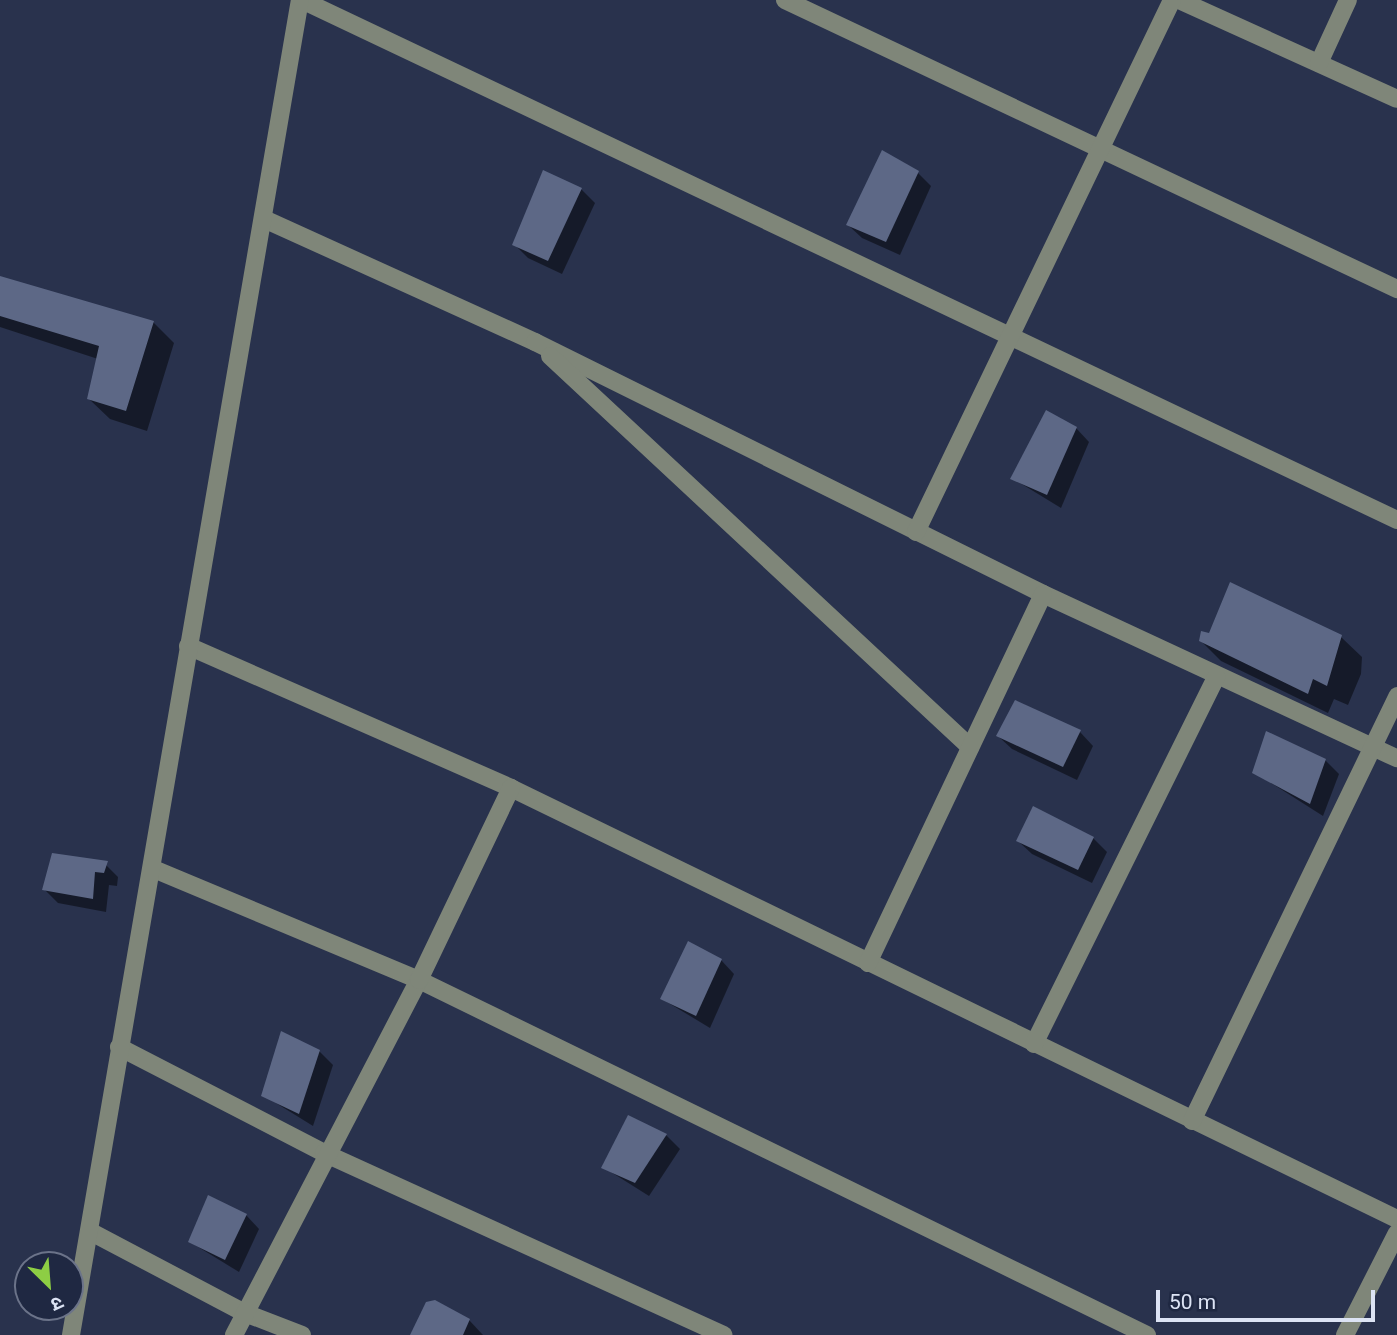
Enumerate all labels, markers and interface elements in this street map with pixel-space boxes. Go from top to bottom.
north arrow [14,1251,84,1321]
scale bar [1159,1276,1378,1320]
text: 50 m [1169,1290,1216,1314]
text: उ [47,1291,67,1316]

